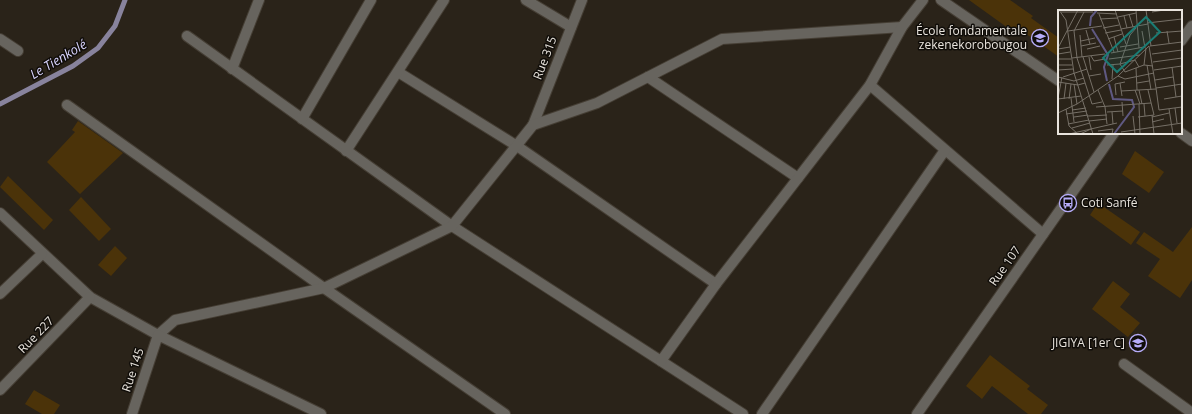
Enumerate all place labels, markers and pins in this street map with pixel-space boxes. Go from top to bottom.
place label: École fondamentale zekenekorobougou [916,22,1027,53]
school or university icon: École fondamentale zekenekorobougou [1030,28,1050,48]
bus stop icon: Coti Sanfé [1058,193,1078,213]
place label: Coti Sanfé [1081,194,1138,211]
school or university icon: JIGIYA [1er C] [1128,333,1148,353]
place label: JIGIYA [1er C] [1051,334,1125,351]

